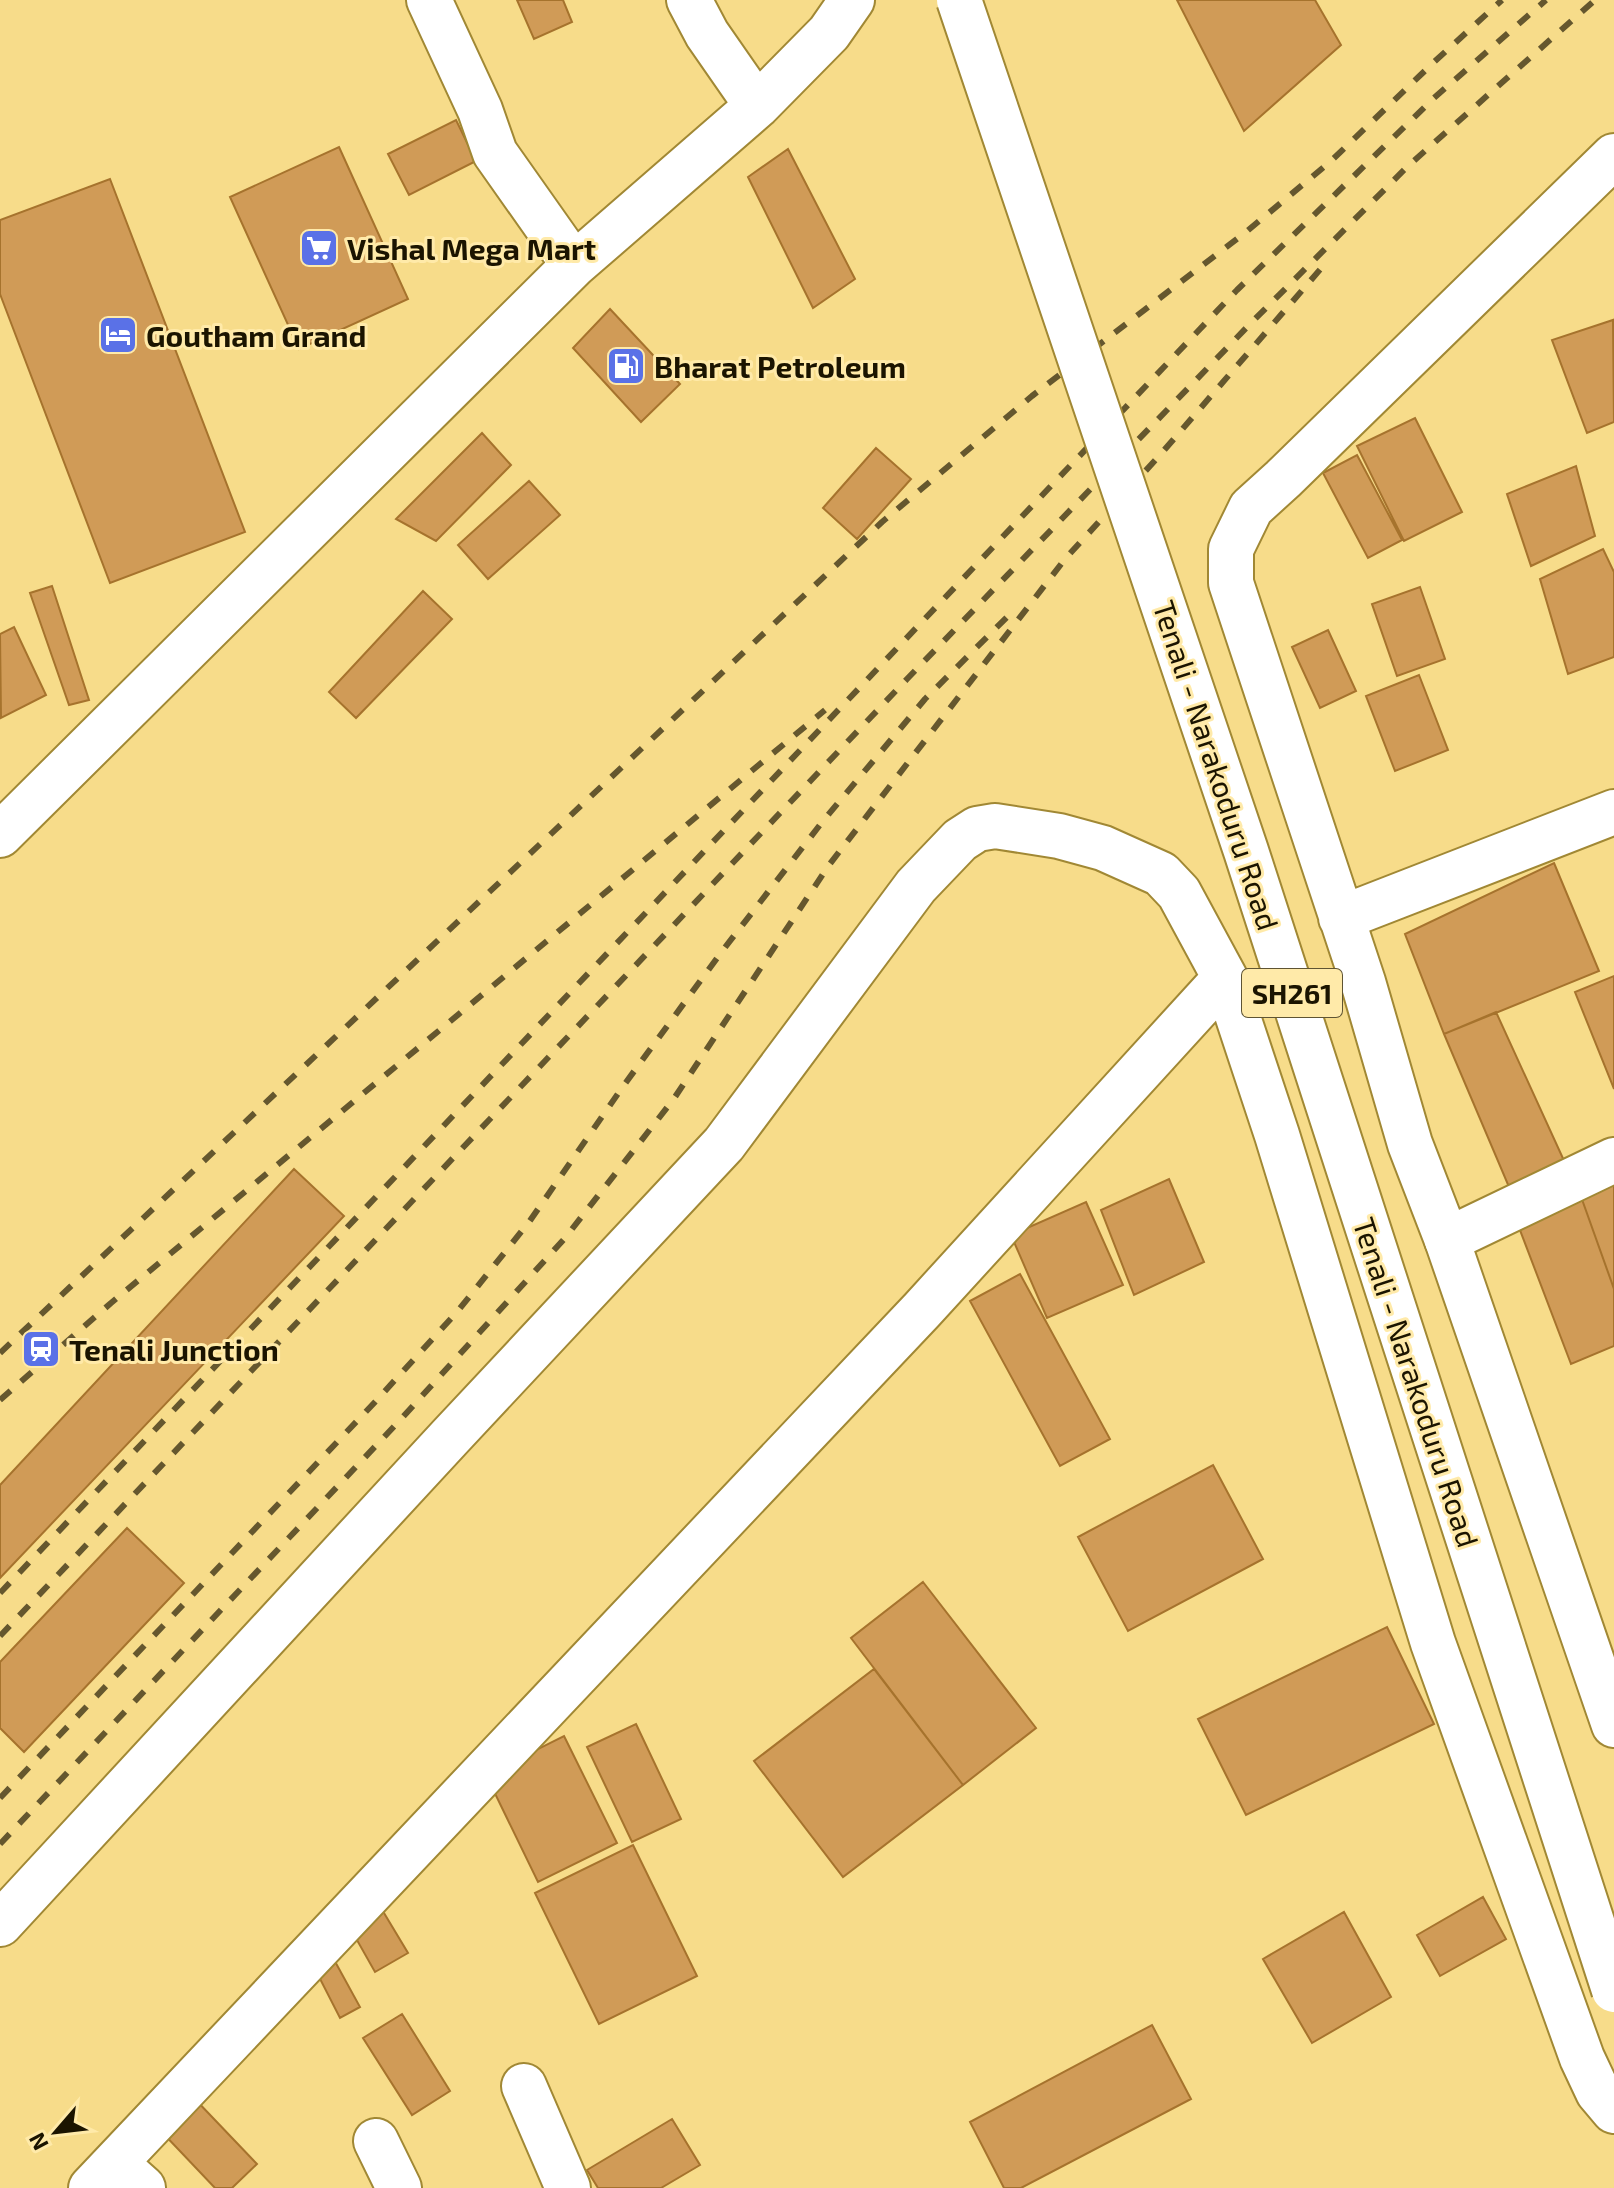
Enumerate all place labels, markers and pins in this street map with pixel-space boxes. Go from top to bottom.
supermarket icon: Vishal Mega Mart [298,227,340,269]
place label: Vishal Mega Mart [347,230,596,266]
hotel icon: Goutham Grand [97,314,139,356]
place label: Goutham Grand [146,317,366,353]
fuel station icon: Bharat Petroleum [605,345,647,387]
place label: Bharat Petroleum [654,348,906,384]
station icon: Tenali Junction [20,1328,62,1370]
place label: Tenali Junction [69,1331,279,1367]

